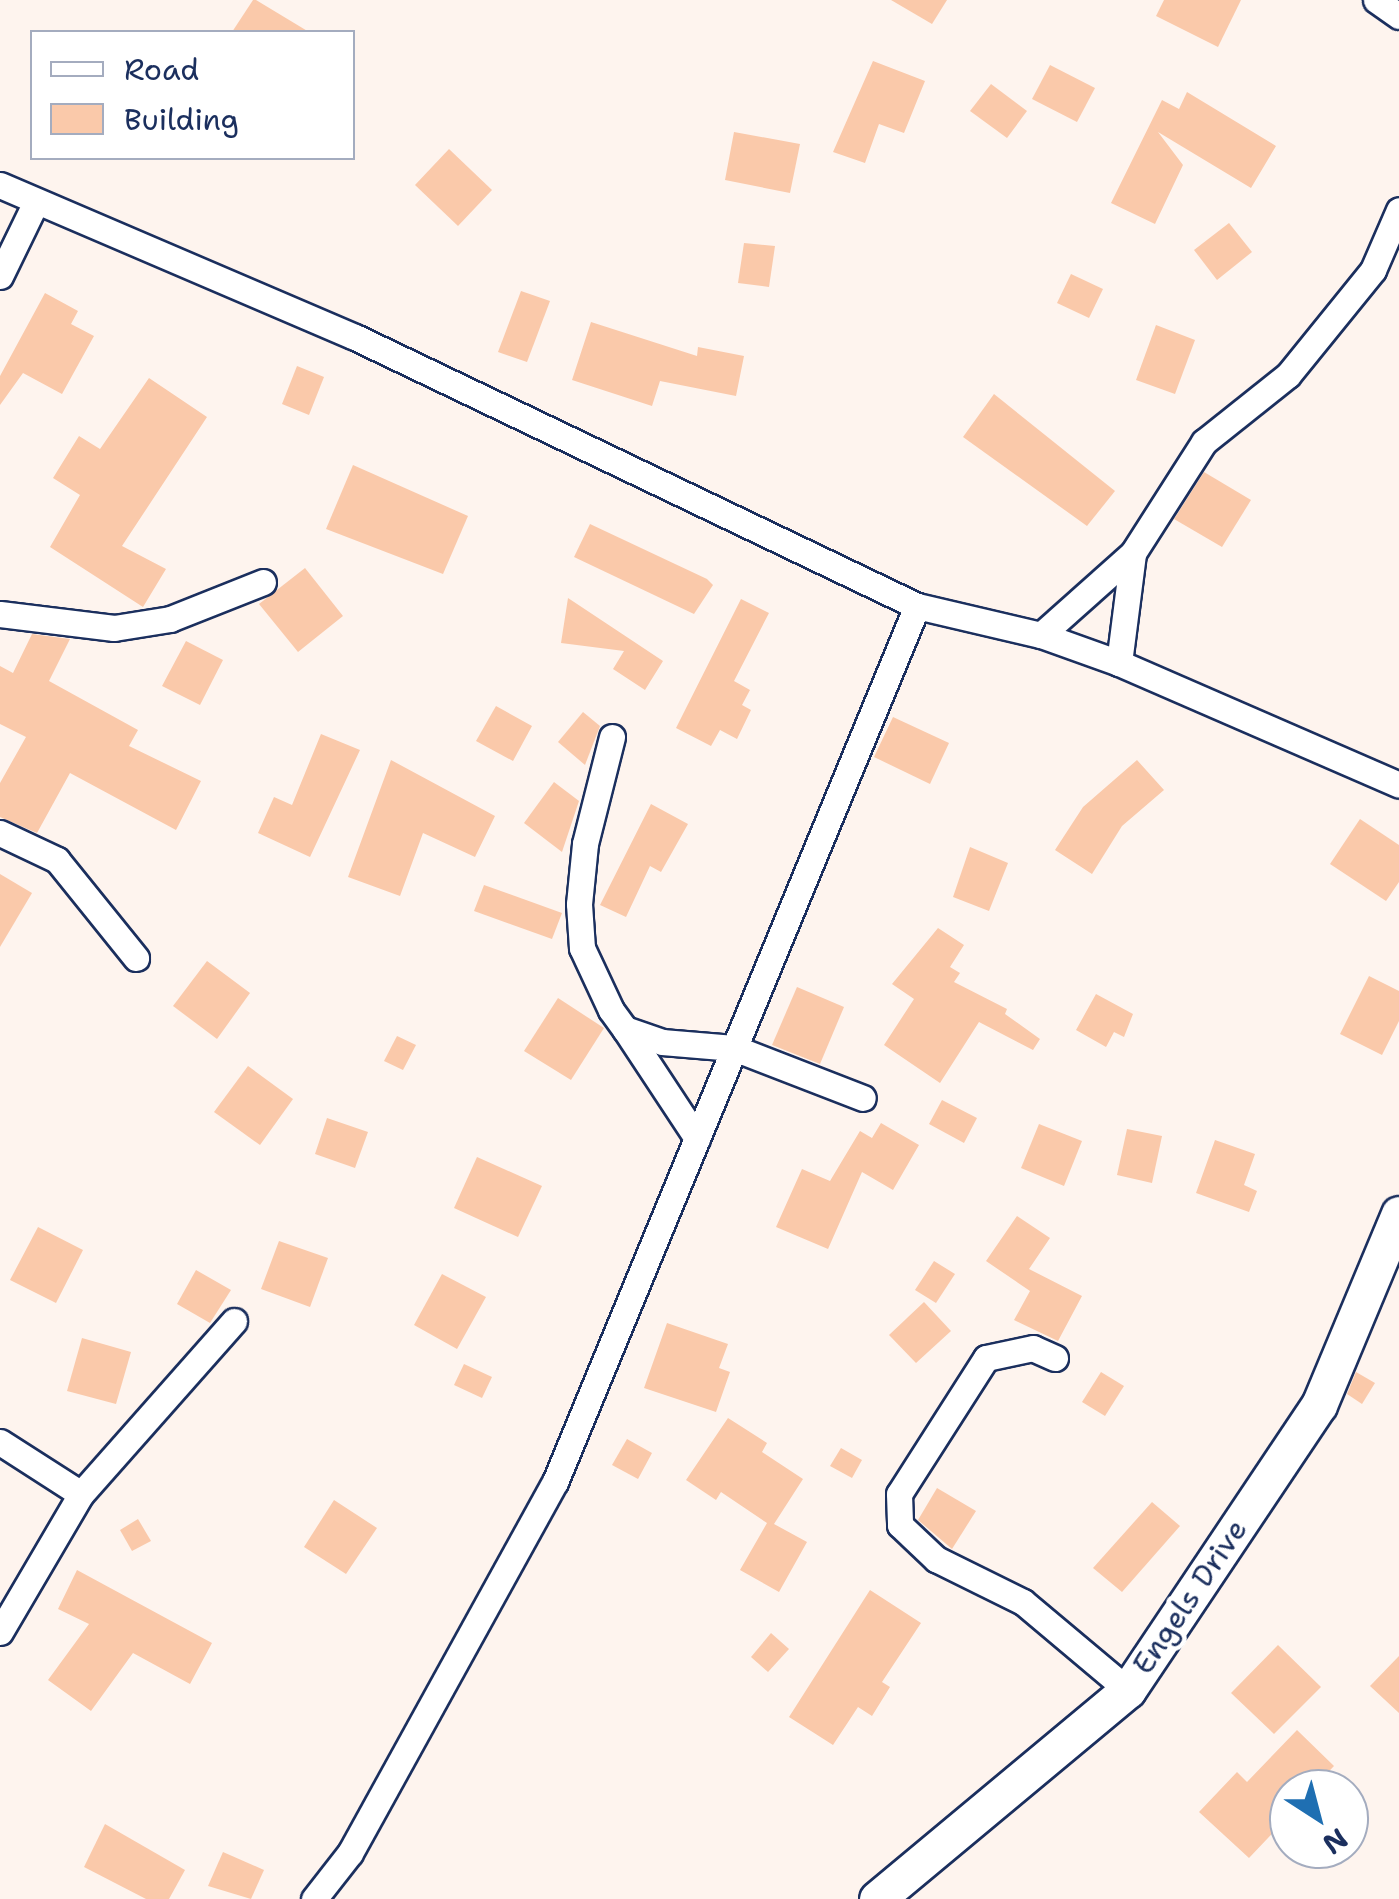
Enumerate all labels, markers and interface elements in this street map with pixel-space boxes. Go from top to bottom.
legend [30,30,355,160]
text: Road [124,49,199,90]
text: Building [124,99,239,140]
street label: Engels Drive [1125,1513,1255,1681]
north arrow [1269,1769,1369,1869]
text: N [1315,1820,1356,1864]

